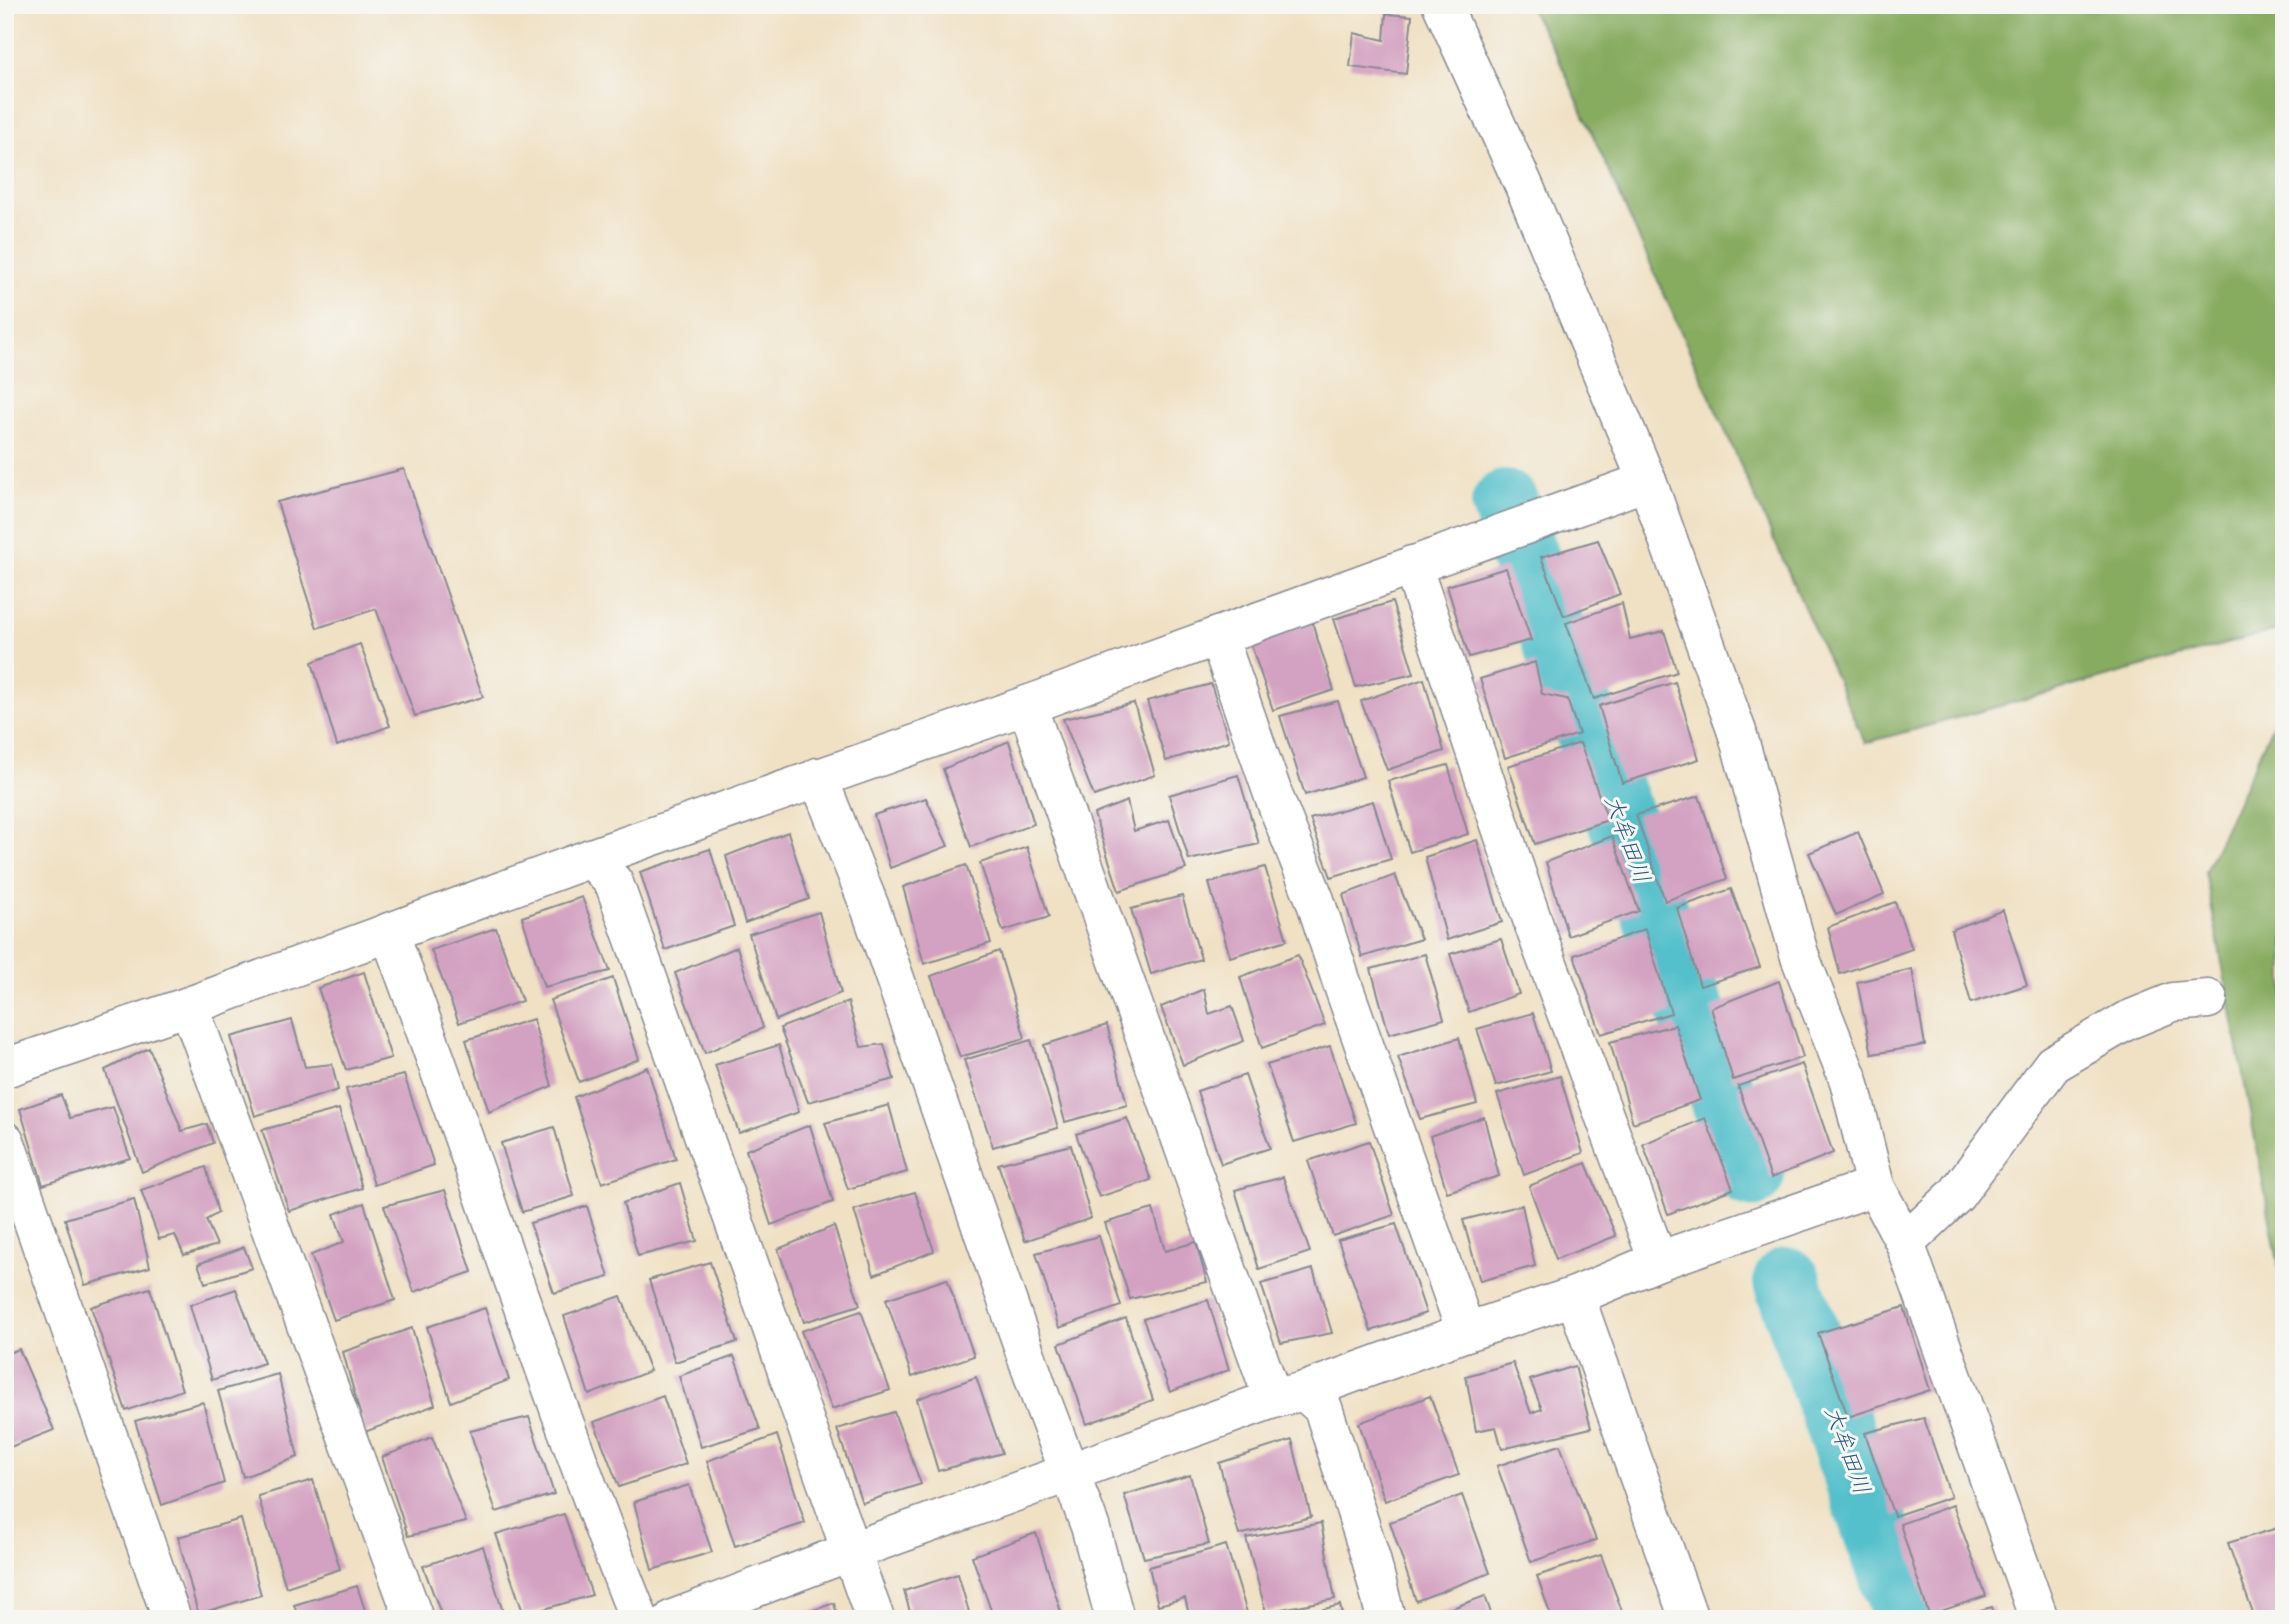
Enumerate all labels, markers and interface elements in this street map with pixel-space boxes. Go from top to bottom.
water label: 大牟田川 [1598,791,1658,887]
water label: 大牟田川 [1818,1402,1878,1498]

